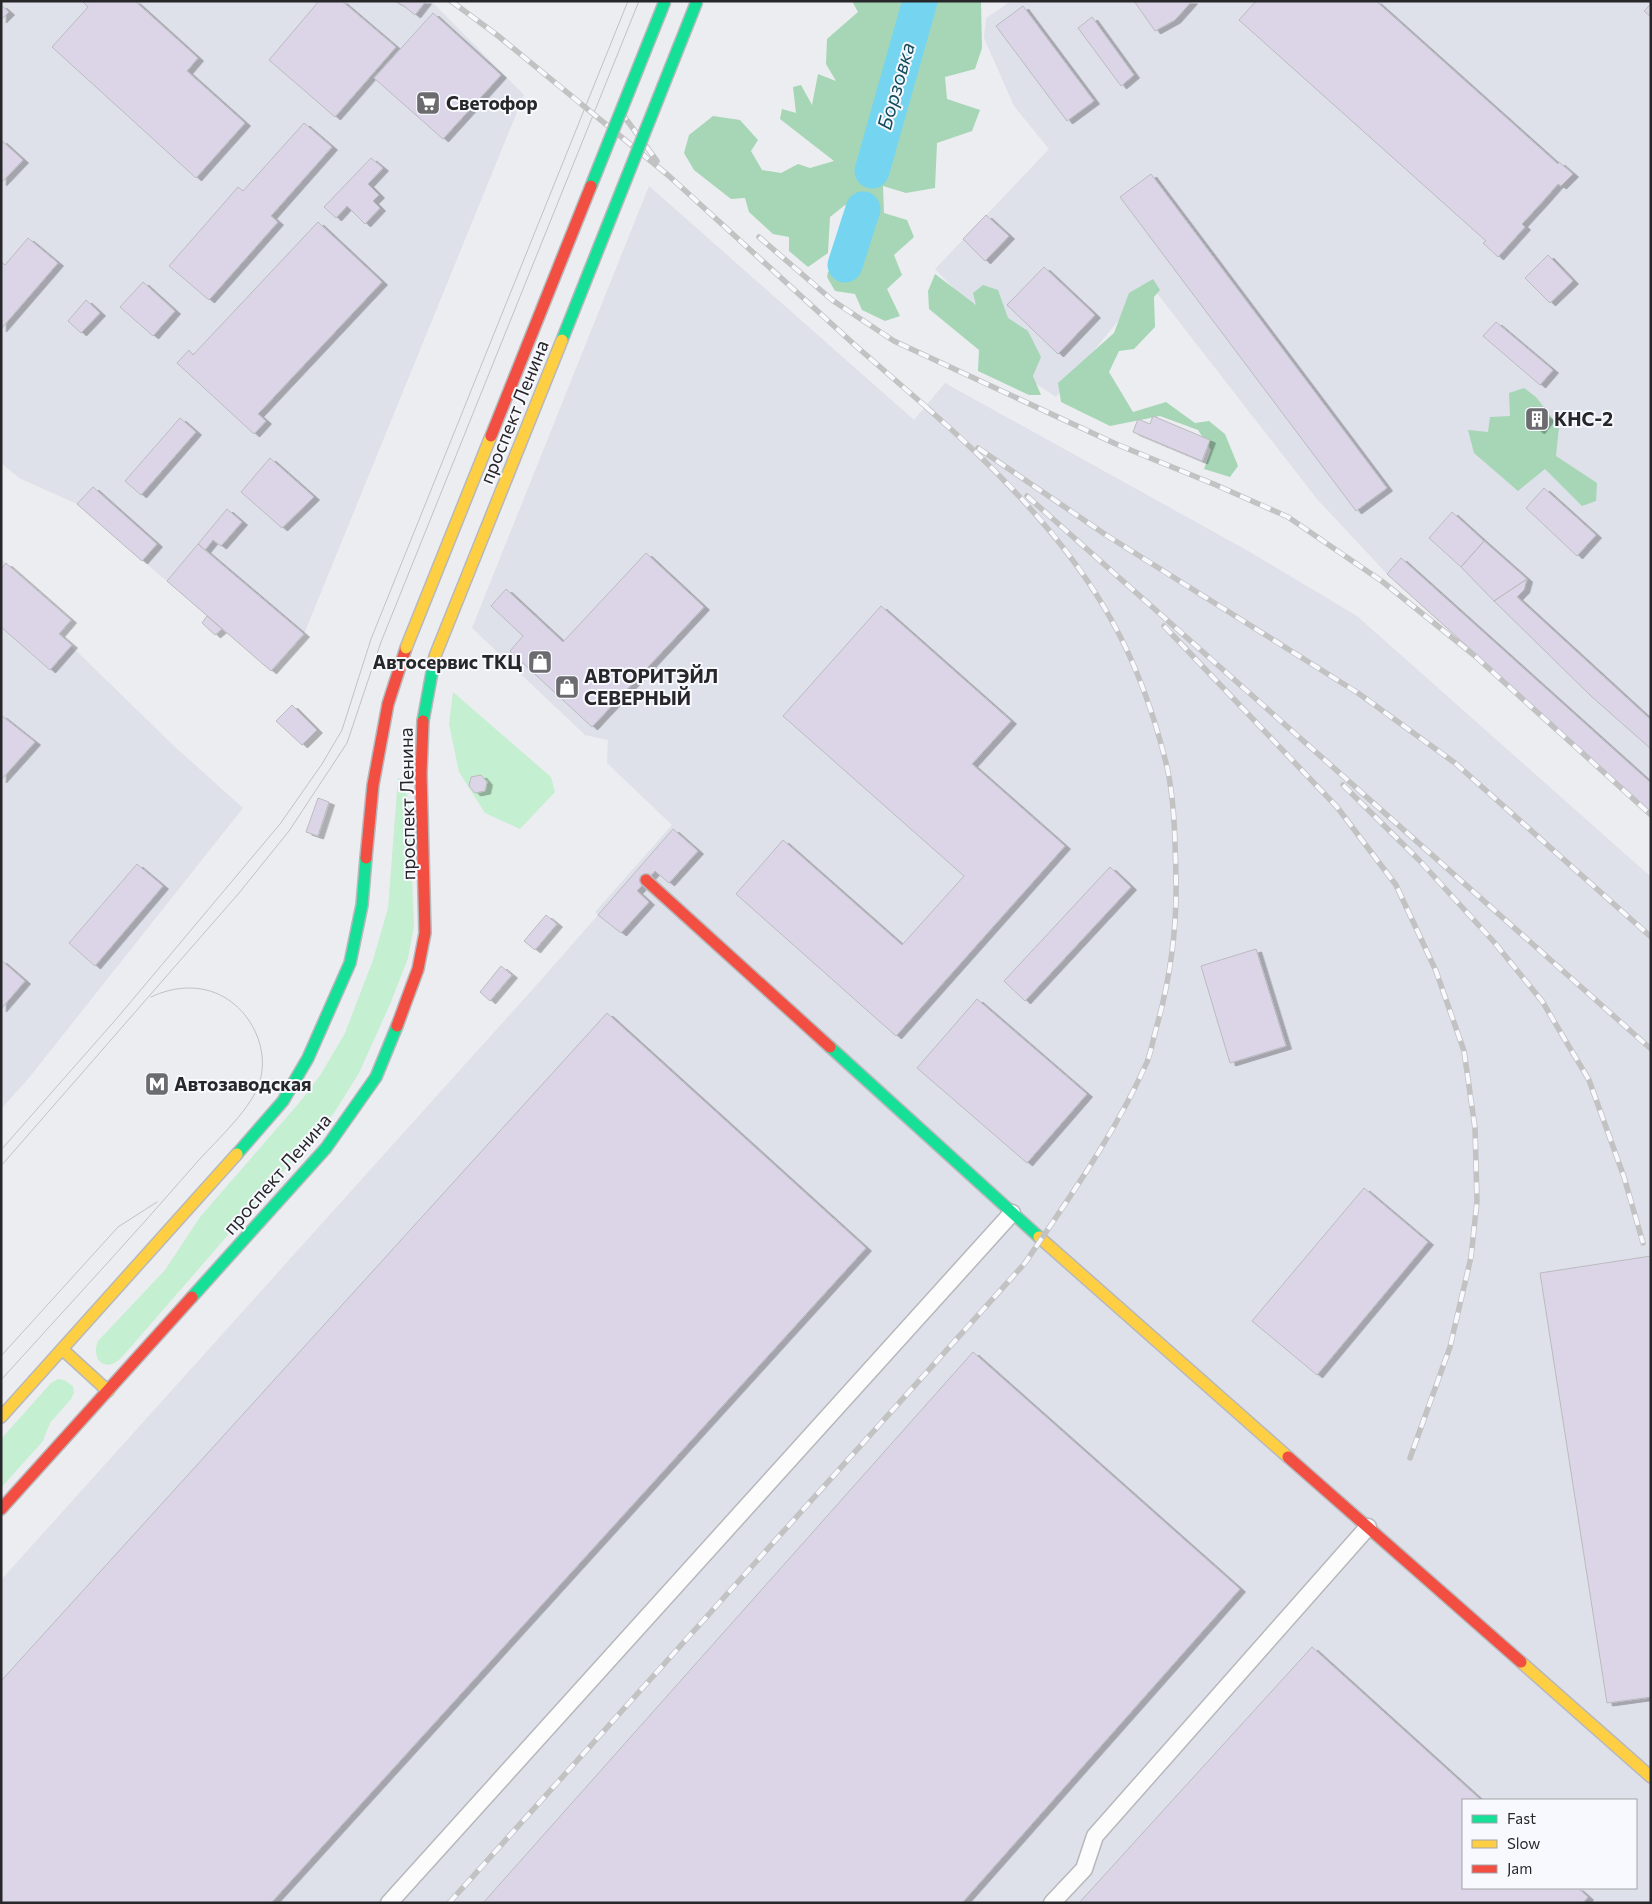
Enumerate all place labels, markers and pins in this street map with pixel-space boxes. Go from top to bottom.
supermarket icon: Светофор [415,90,441,116]
place label: Светофор [446,91,538,114]
building icon: КНС-2 [1524,406,1550,432]
place label: КНС-2 [1554,407,1613,430]
shop icon: Автосервис ТКЦ [527,649,553,675]
place label: Автосервис ТКЦ [372,650,522,673]
place label: АВТОРИТЭЙЛ СЕВЕРНЫЙ [584,664,718,709]
shop icon: АВТОРИТЭЙЛ СЕВЕРНЫЙ [554,674,580,700]
metro station icon: Автозаводская [144,1071,170,1097]
place label: Автозаводская [174,1072,311,1095]

